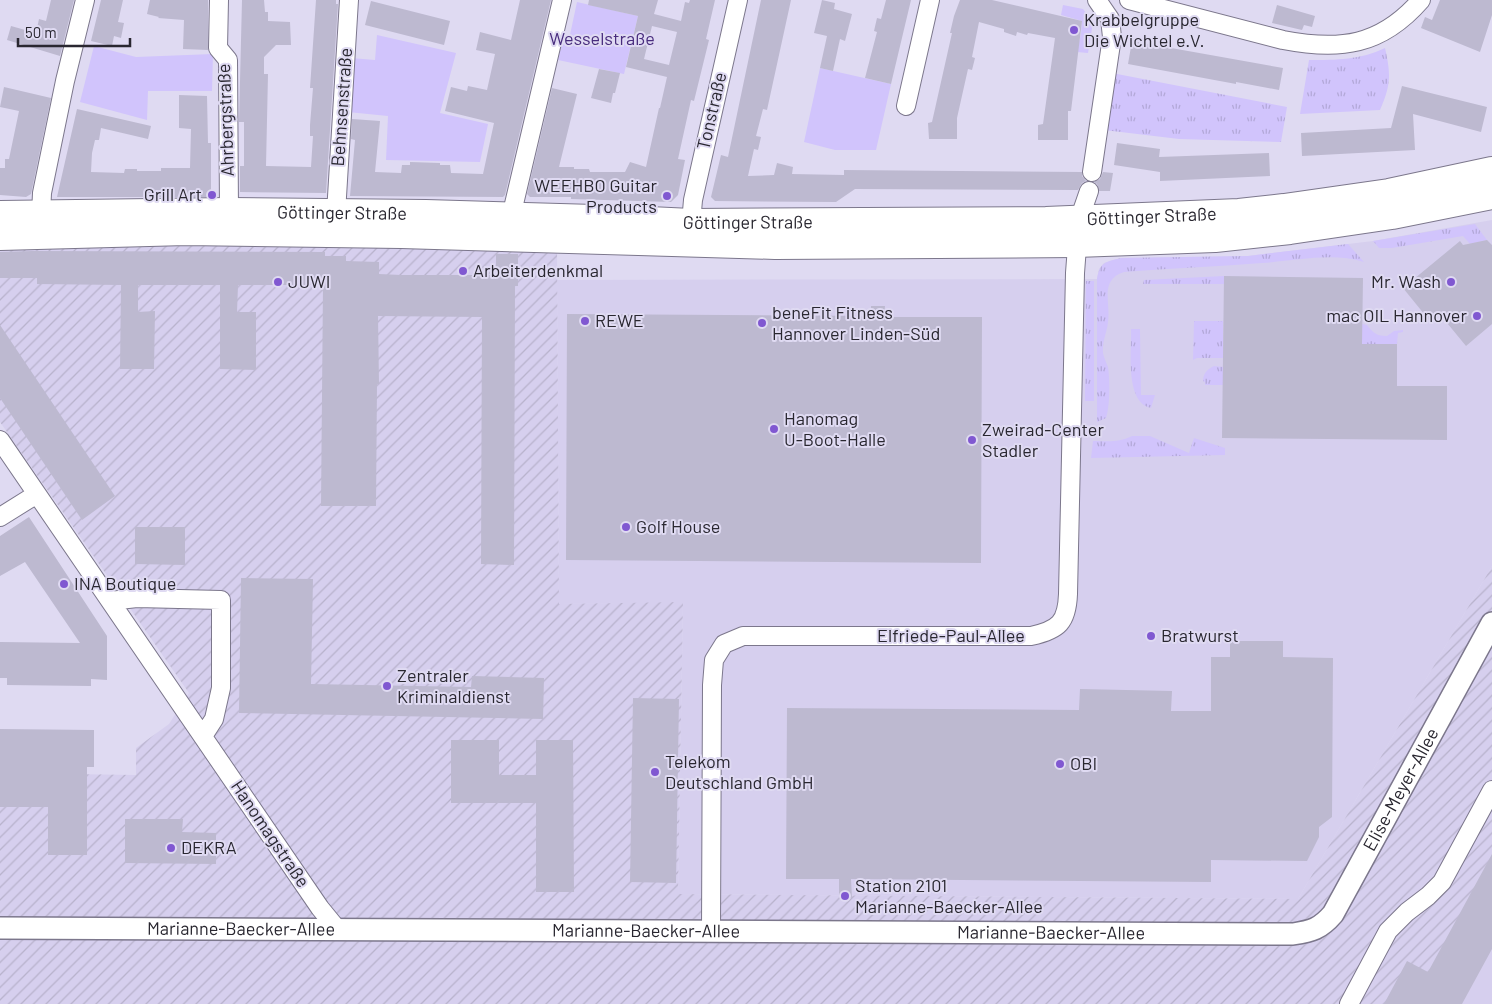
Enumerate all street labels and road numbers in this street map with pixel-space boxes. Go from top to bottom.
street label: Behnsenstraße [326,47,356,167]
street label: Ahrbergstraße [212,63,238,177]
street label: Tonstraße [691,70,731,152]
street label: Göttinger Straße [277,200,407,224]
street label: Göttinger Straße [1086,202,1217,229]
street label: Göttinger Straße [682,210,813,233]
street label: Elfriede-Paul-Allee [877,624,1025,646]
street label: Elise-Meyer-Allee [1358,724,1443,854]
street label: Hanomagstraße [227,776,315,891]
street label: Marianne-Baecker-Allee [147,917,335,940]
street label: Marianne-Baecker-Allee [552,919,740,941]
street label: Marianne-Baecker-Allee [957,920,1145,943]

